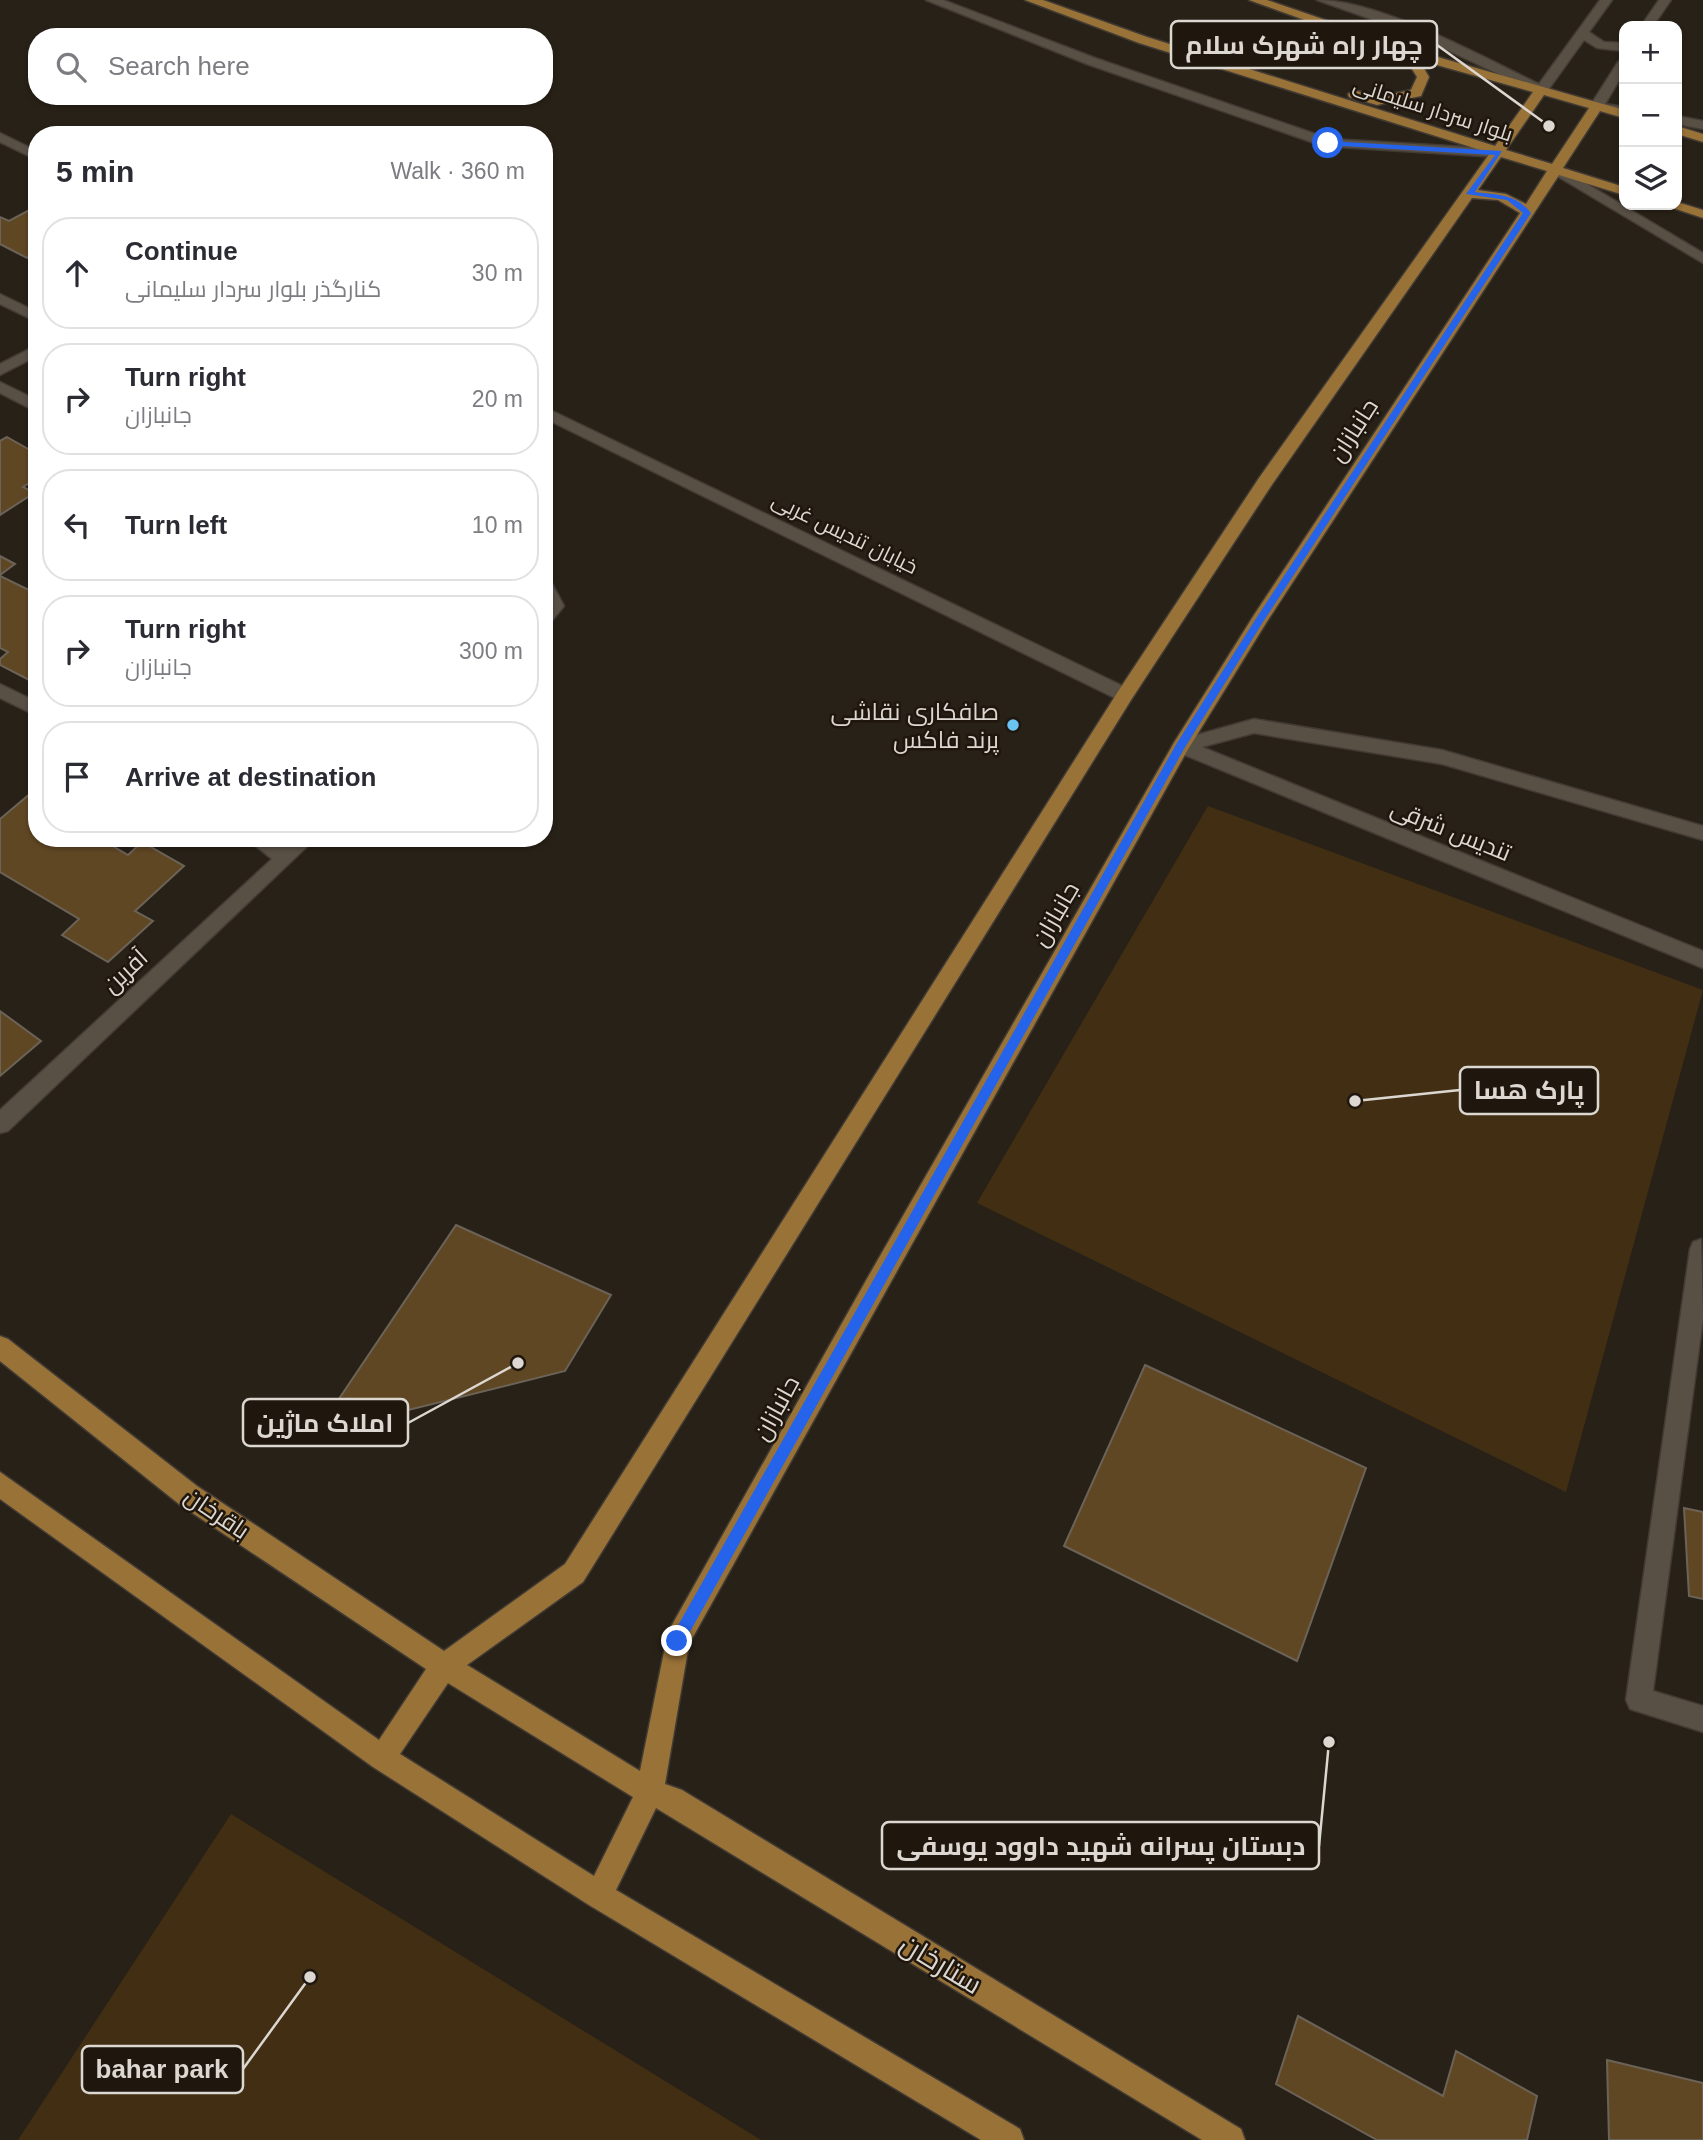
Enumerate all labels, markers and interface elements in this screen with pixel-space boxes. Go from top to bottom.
callout: چهار راه شهرک سلام [1171,21,1437,68]
map controls [1619,21,1682,210]
button: + [1619,21,1682,84]
search box [28,28,553,105]
text: چهار راه شهرک سلام [1185,30,1423,63]
icon: search [52,48,90,86]
text: Search here [108,51,250,81]
street label: بلوار سردار سلیمانی [1350,72,1516,148]
button: − [1619,84,1682,147]
route start [1312,127,1343,158]
button: layers [1619,147,1682,210]
text: 5 min [56,155,134,188]
text: Walk · 360 m [390,158,525,184]
text: Continue [125,236,238,266]
icon: ahead [58,254,96,292]
text: 30 m [472,260,523,286]
text: کنارگذر بلوار سردار سلیمانی [125,276,381,302]
text: Turn right [125,362,246,392]
icon: right [58,380,96,418]
text: 20 m [472,386,523,412]
street label: جانبازان [1323,393,1384,467]
text: جانبازان [125,402,192,428]
street label: خیابان تندیس غربی [768,488,922,580]
icon: left [58,506,96,544]
text: Turn left [125,510,227,540]
text: 10 m [472,512,523,538]
text: Turn right [125,614,246,644]
icon: right [58,632,96,670]
text: 300 m [459,638,523,664]
text: جانبازان [125,654,192,680]
place label: صافکاری نقاشی پرند فاکس [830,698,1000,756]
marker: صافکاری نقاشی پرند فاکس [1005,717,1021,733]
icon: arrive [58,758,96,796]
text: Arrive at destination [125,762,376,792]
street label: تندیس شرقی [1387,794,1515,867]
street label: جانبازان [1026,877,1085,951]
street label: آفرین [97,943,154,999]
callout: پارک هسا [1460,1067,1598,1114]
text: پارک هسا [1474,1075,1584,1108]
street label: جانبازان [747,1371,806,1446]
callout: املاک ماژین [243,1399,408,1446]
text: املاک ماژین [257,1408,393,1439]
street label: باقرخان [179,1482,254,1545]
route end [661,1625,692,1656]
callout: دبستان پسرانه شهید داوود یوسفی [882,1822,1319,1869]
text: دبستان پسرانه شهید داوود یوسفی [897,1831,1305,1864]
street label: ستارخان [894,1928,987,2001]
callout: bahar park [82,2046,243,2093]
text: bahar park [96,2054,229,2084]

